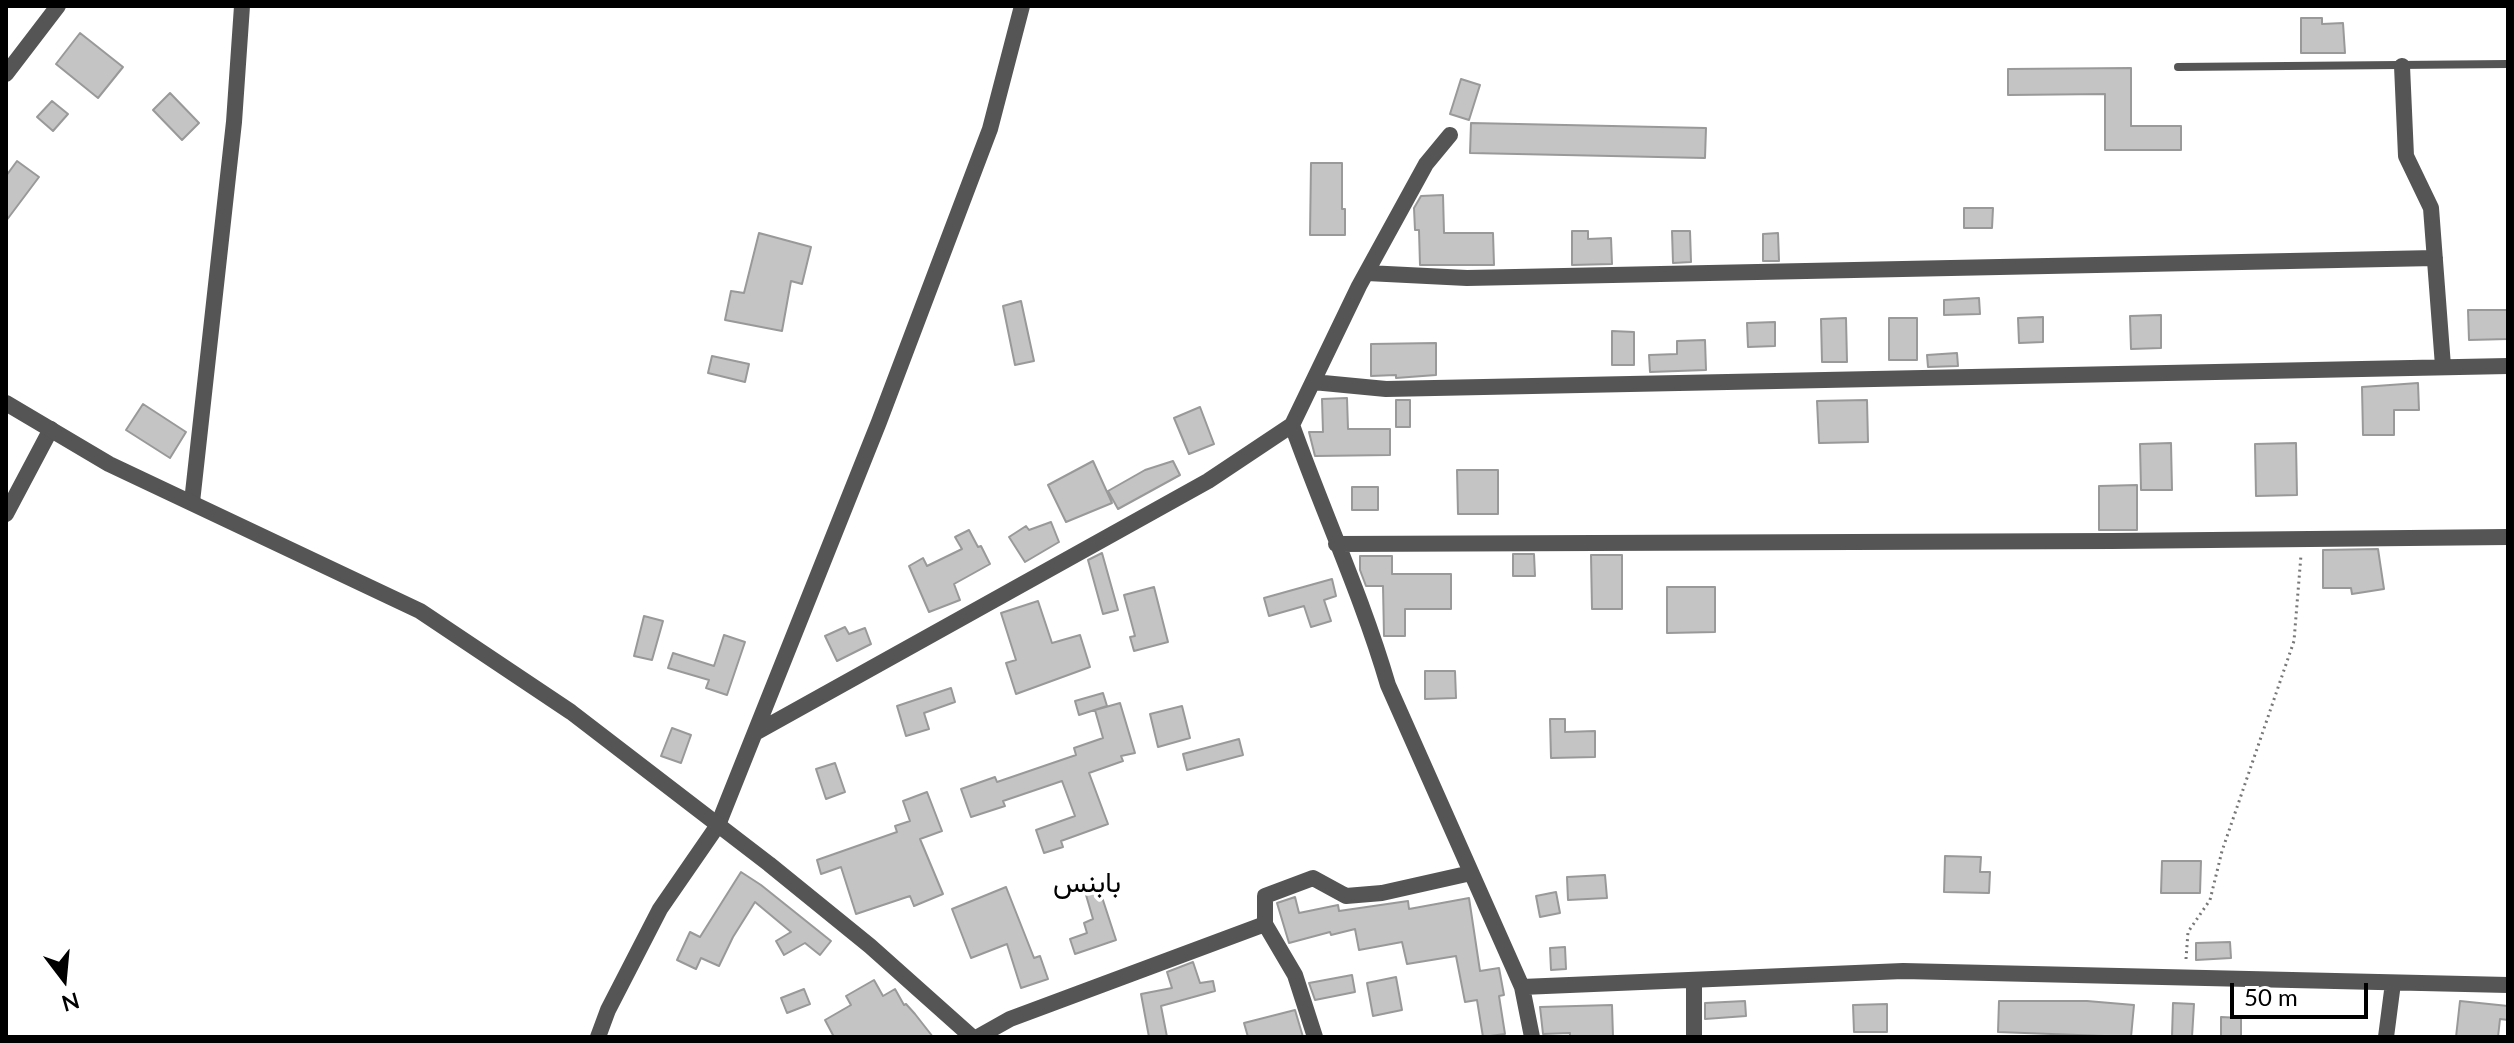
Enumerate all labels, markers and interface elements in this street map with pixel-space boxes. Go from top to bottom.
district label: بابنس [1053,866,1121,900]
north arrow [24,939,104,1019]
scale bar [2234,967,2372,1017]
text: 50 m [2244,982,2298,1011]
text: N [59,987,83,1018]

